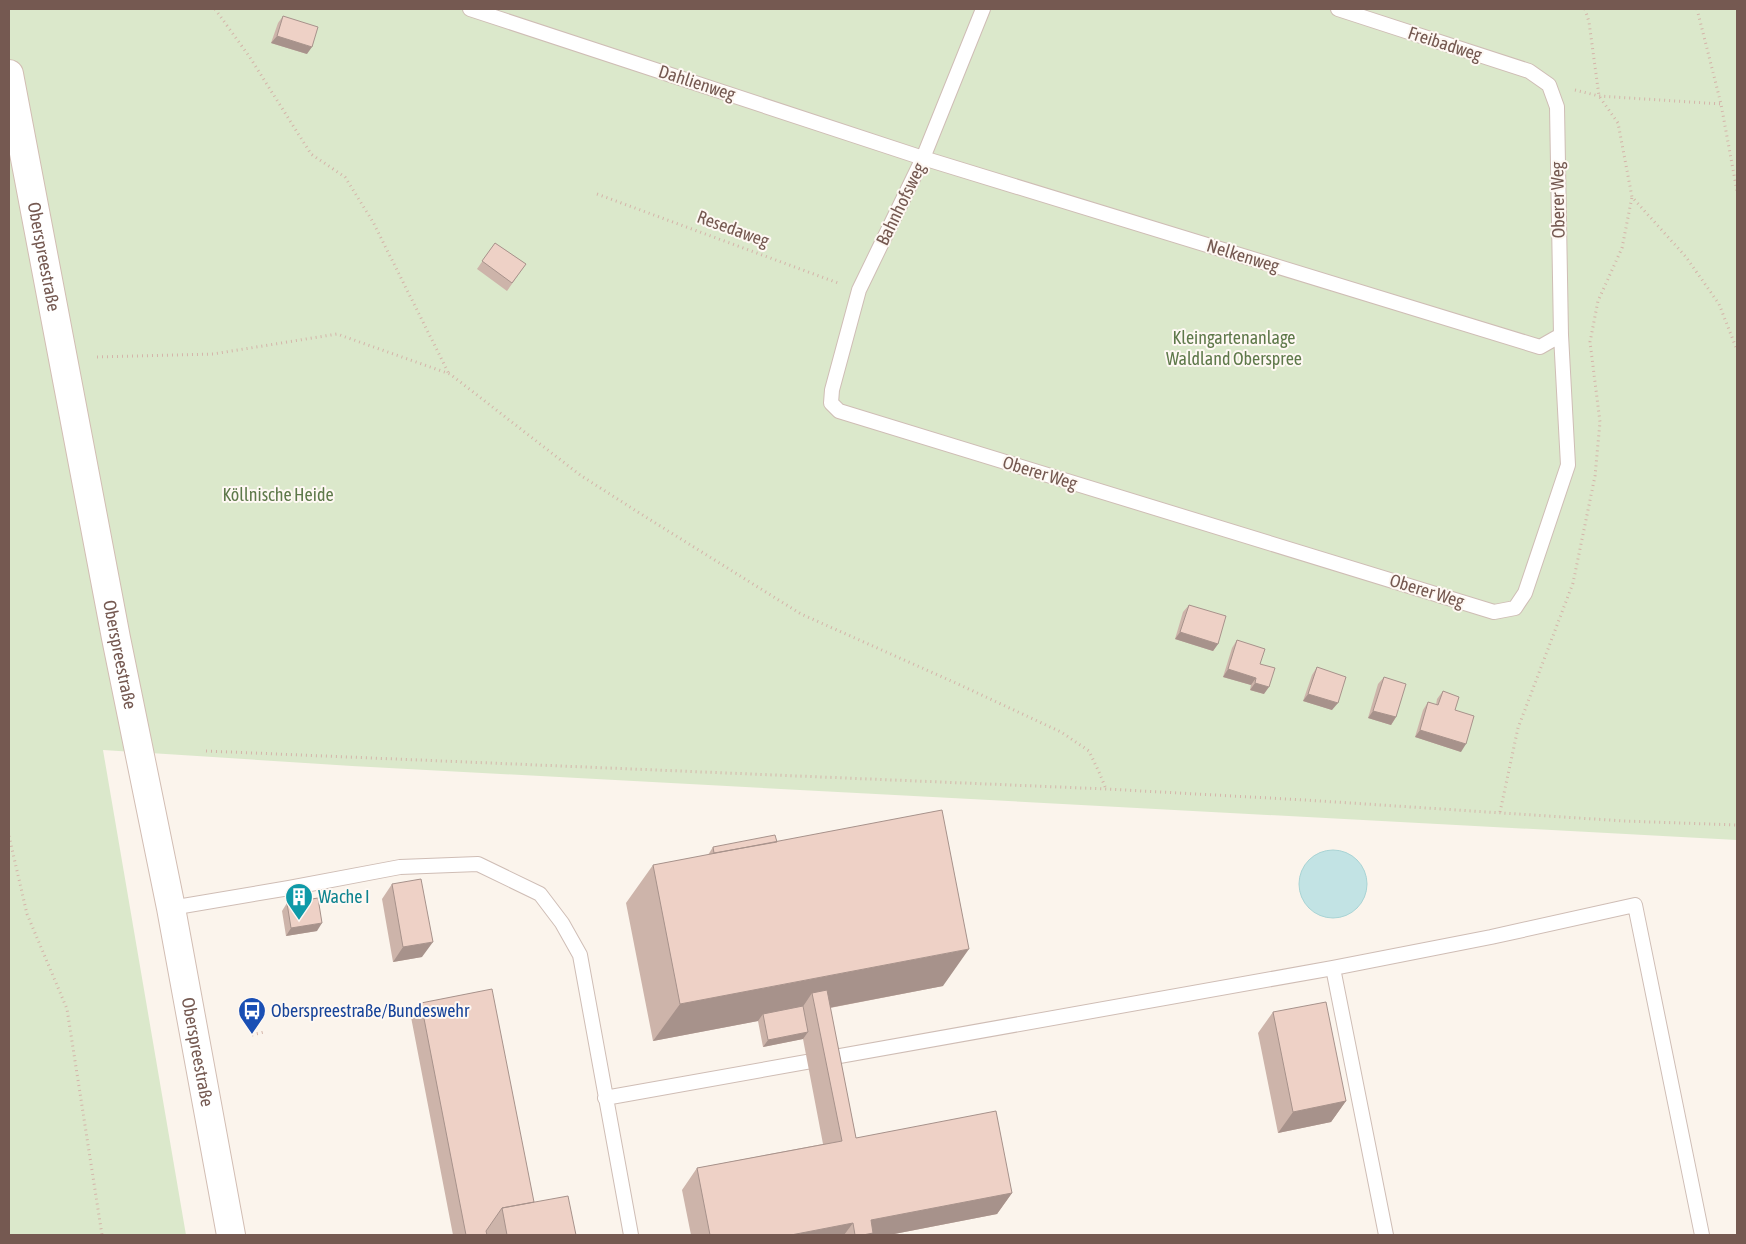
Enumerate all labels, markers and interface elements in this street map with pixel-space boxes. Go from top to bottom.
street label: Freibadweg [1406,22,1485,65]
street label: Dahlienweg [656,60,738,105]
street label: Bahnhofsweg [872,159,930,249]
street label: Oberer Weg [1546,161,1569,239]
street label: Oberspreestraße [24,200,65,313]
street label: Resedaweg [694,206,772,251]
street label: Nelkenweg [1204,235,1282,277]
park label: Kleingartenanlage Waldland Oberspree [1166,327,1302,369]
street label: Oberer Weg [1000,451,1080,494]
park label: Köllnische Heide [222,484,334,505]
street label: Oberer Weg [1387,569,1467,612]
street label: Oberspreestraße [99,598,141,711]
building icon: Wache I [284,882,314,921]
place label: Wache I [318,886,370,907]
street label: Oberspreestraße [178,996,218,1108]
bus stop icon: Oberspreestraße/Bundeswehr [237,996,267,1035]
place label: Oberspreestraße/Bundeswehr [271,1000,470,1021]

